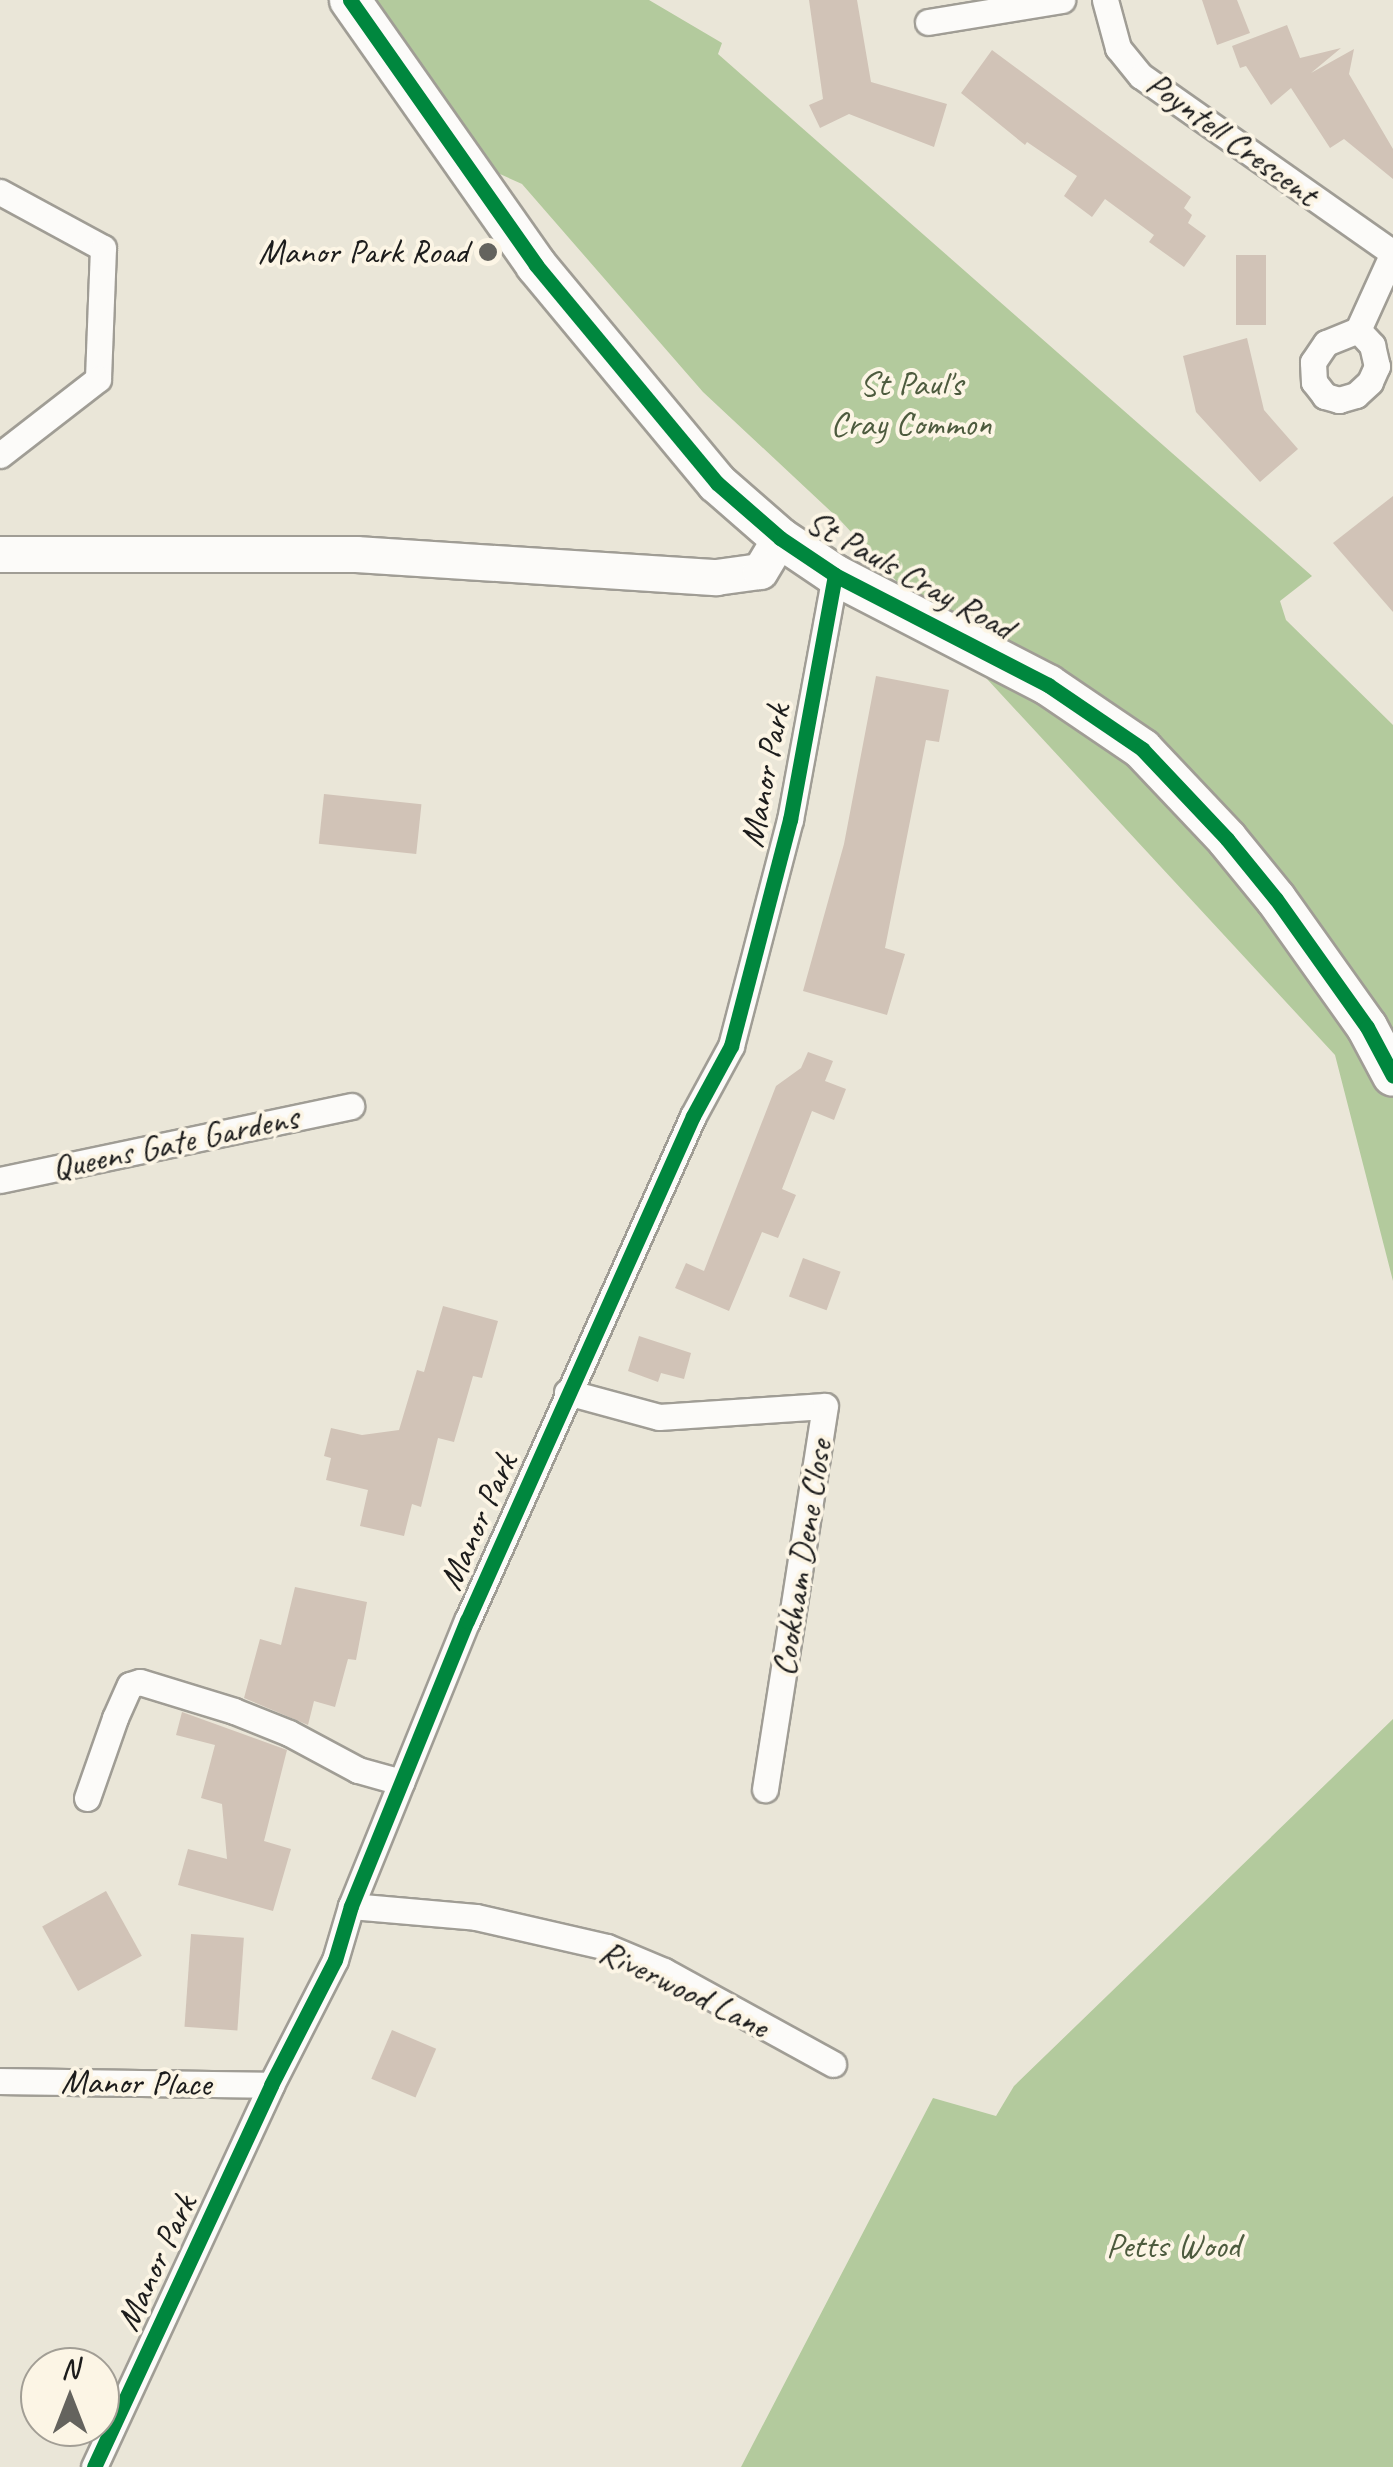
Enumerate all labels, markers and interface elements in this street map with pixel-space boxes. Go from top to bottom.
street label: Poyntell Crescent [1138,63,1326,215]
place label: Manor Park Road [256,231,468,273]
marker: Manor Park Road [477,241,499,263]
park label: St Paul's Cray Common [830,363,992,445]
street label: St Pauls Cray Road [799,501,1021,649]
street label: Manor Park [731,701,799,851]
street label: Queens Gate Gardens [48,1096,302,1190]
street label: Cookham Dene Close [763,1437,841,1679]
street label: Manor Park [429,1447,527,1597]
street label: Riverwood Lane [592,1930,776,2048]
street label: Manor Place [60,2061,212,2105]
street label: Manor Park [106,2188,206,2338]
park label: Petts Wood [1106,2225,1240,2267]
north arrow [20,2347,120,2447]
text: N [61,2351,79,2386]

